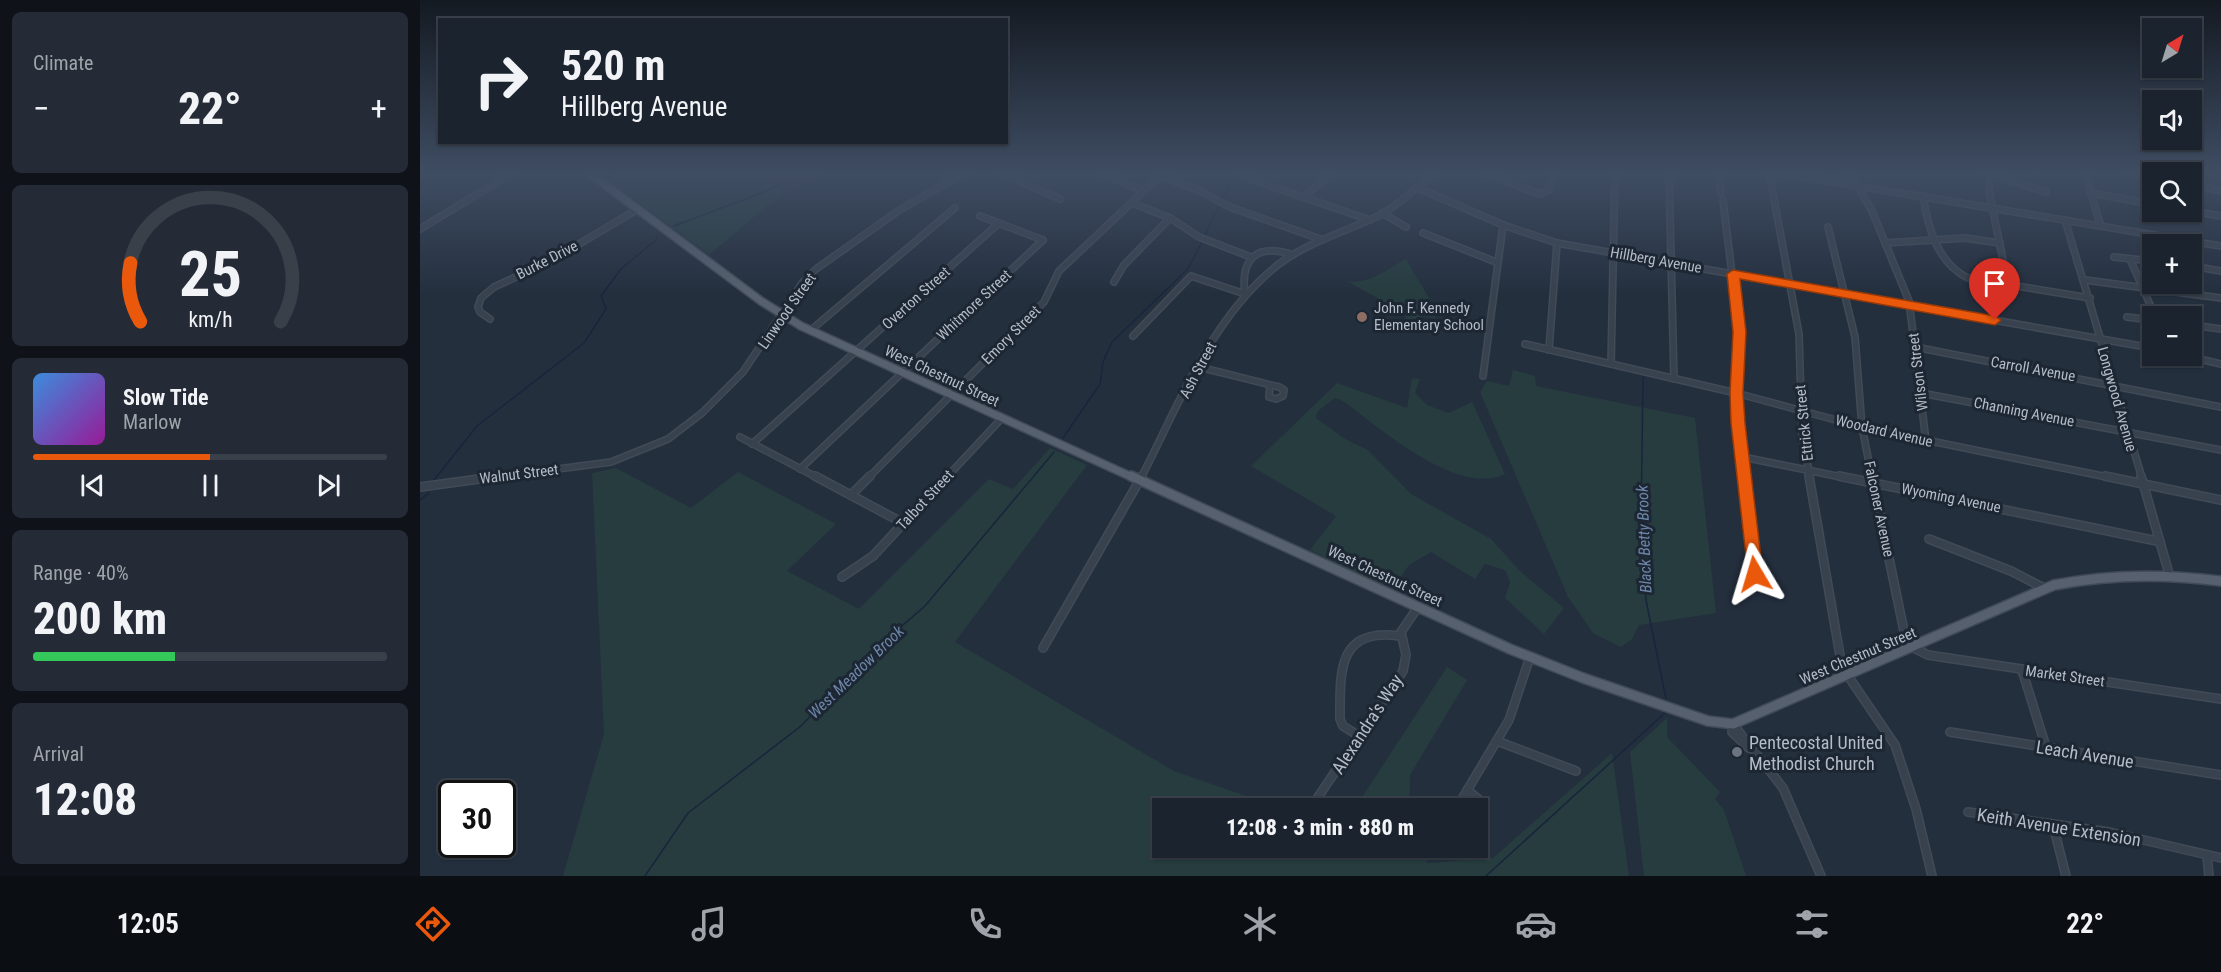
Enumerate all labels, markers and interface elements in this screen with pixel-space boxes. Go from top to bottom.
north arrow [2142,18,2202,78]
map controls [2142,18,2202,366]
text: 520 m [561,41,666,90]
icon: right [462,42,540,120]
text: Climate [33,51,93,75]
text: 22° [178,82,242,135]
text: − [33,89,50,128]
text: + [371,89,387,128]
button: sound [2142,90,2202,150]
text: Hillberg Avenue [561,91,728,123]
button: search [2142,162,2202,222]
button: + [2142,234,2202,294]
street label: Burke Drive [513,237,581,283]
text: 25 [178,238,242,311]
street label: Hillberg Avenue [1609,243,1703,277]
pin [1969,258,2020,320]
street label: Overton Street [878,263,954,333]
street label: Whitmore Street [933,266,1015,344]
icon: arrive [1978,267,2011,300]
street label: Linwood Street [754,270,820,352]
place label: John F. Kennedy Elementary School [1374,299,1484,334]
street label: Emory Street [978,302,1044,368]
button: − [2142,306,2202,366]
text: km/h [188,308,232,333]
marker: John F. Kennedy Elementary School [1355,310,1369,324]
street label: Wilson Street [1904,332,1932,412]
street label: Ash Street [1176,339,1220,401]
street label: West Chestnut Street [882,342,1002,410]
street label: Longwood Avenue [2093,345,2141,453]
street label: Carroll Avenue [1989,353,2077,385]
street label: Ettrick Street [1791,384,1817,462]
text: Slow Tide [123,385,209,410]
street label: Channing Avenue [1972,393,2076,431]
text: Marlow [123,410,181,434]
street label: Woodard Avenue [1834,411,1934,451]
street label: Falconer Avenue [1860,459,1898,559]
street label: Walnut Street [479,460,559,488]
street label: Talbot Street [893,466,957,534]
icon: previous [76,469,109,502]
icon: pause [194,469,227,502]
icon: next [312,469,345,502]
street label: Wyoming Avenue [1900,480,2002,516]
water label: Black Betty Brook [1633,484,1655,593]
street label: West Chestnut Street [1325,542,1445,610]
position arrow [1723,542,1787,606]
text: Range · 40% [33,561,129,585]
text: 200 km [33,592,167,645]
water label: West Meadow Brook [804,621,908,722]
street label: West Chestnut Street [1797,623,1919,689]
street label: Market Street [2024,662,2106,690]
street label: Alexandra's Way [1327,670,1407,778]
place label: Pentecostal United Methodist Church [1749,732,1883,774]
street label: Leach Avenue [2035,736,2135,772]
text: Arrival [33,742,84,766]
marker: Pentecostal United Methodist Church [1730,745,1744,759]
text: 12:08 [33,773,137,826]
speed limit sign: 30 [438,780,516,858]
street label: Keith Avenue Extension [1976,804,2142,850]
text: 12:08 · 3 min · 880 m [1226,815,1414,840]
icon: directions [412,903,454,945]
icon: music [688,903,730,945]
icon: phone [964,903,1006,945]
icon: climate [1239,903,1281,945]
icon: car [1515,903,1557,945]
icon: filters [1791,903,1833,945]
text: 12:05 [117,908,179,940]
text: 22° [2066,908,2104,940]

